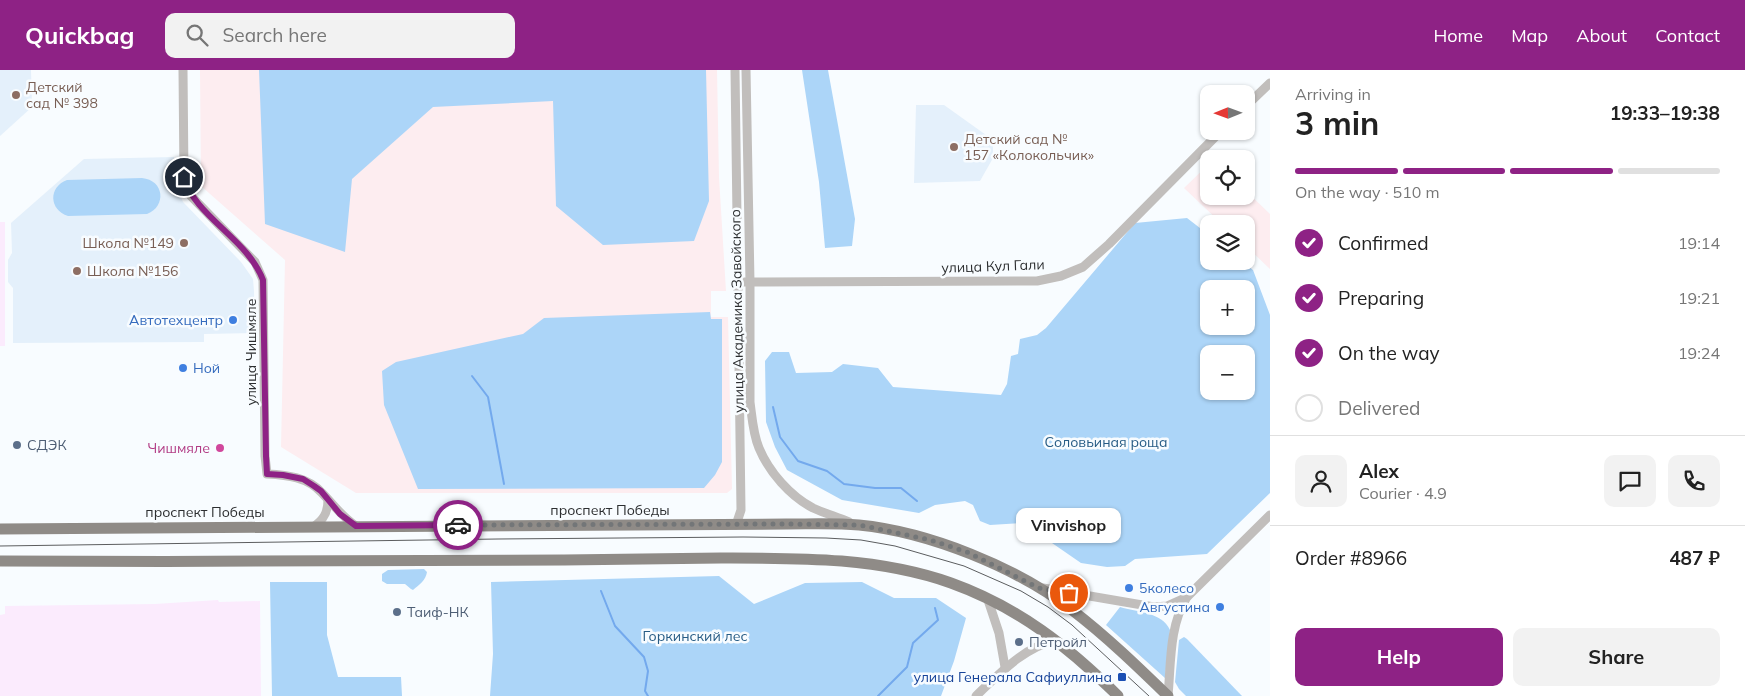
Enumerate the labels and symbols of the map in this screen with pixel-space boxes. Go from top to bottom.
place label: Детский сад № 398 [26,78,98,112]
north arrow [1200,85,1255,140]
marker: Детский сад № 398 [10,89,22,101]
place label: Детский сад № 157 «Колокольчик» [964,130,1094,164]
marker: Детский сад № 157 «Колокольчик» [948,141,960,153]
pin [163,156,205,198]
street label: улица Академика Завойского [726,209,748,413]
place label: Школа №149 [83,234,174,252]
marker: Школа №149 [178,237,190,249]
street label: улица Кул Гали [941,255,1045,277]
place label: Школа №156 [87,262,179,280]
marker: Школа №156 [71,265,83,277]
street label: улица Чишмяле [242,298,260,406]
place label: Автотехцентр [129,311,223,329]
marker: Автотехцентр [227,314,239,326]
place label: Ной [193,359,220,377]
marker: Ной [177,362,189,374]
park label: Соловьиная роща [1045,433,1167,451]
place label: СДЭК [27,436,67,454]
marker: СДЭК [11,439,23,451]
place label: Чишмяле [147,439,210,457]
marker: Чишмяле [214,442,226,454]
courier [433,500,483,550]
street label: проспект Победы [550,501,670,519]
street label: проспект Победы [145,503,265,521]
callout: Vinvishop [1016,508,1122,543]
pin [1048,572,1090,614]
place label: 5колесо [1139,579,1194,597]
marker: 5колесо [1123,582,1135,594]
place label: Августина [1140,598,1210,616]
marker: Августина [1214,601,1226,613]
place label: Таиф-НК [407,603,469,621]
marker: Таиф-НК [391,606,403,618]
park label: Горкинский лес [643,627,747,645]
place label: Петройл [1029,633,1087,651]
marker: Петройл [1013,636,1025,648]
place label: улица Генерала Сафиуллина [913,668,1112,686]
marker: улица Генерала Сафиуллина [1116,671,1128,683]

